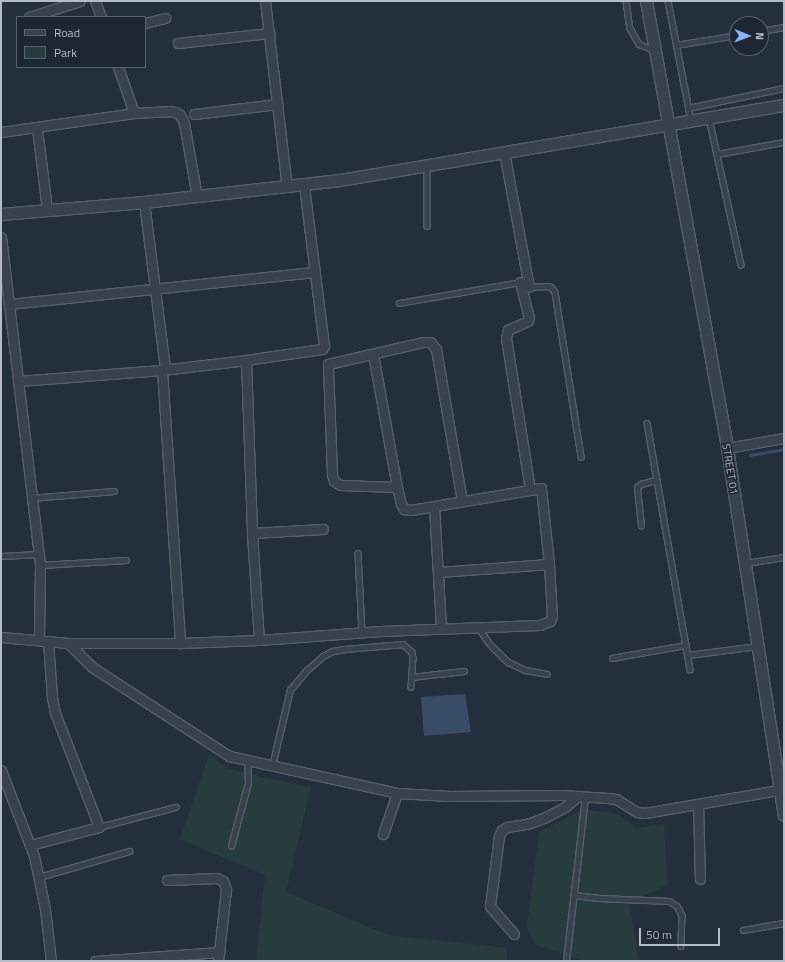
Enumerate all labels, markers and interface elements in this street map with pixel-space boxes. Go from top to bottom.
legend [16,16,146,68]
north arrow [729,16,769,56]
text: Road [54,23,80,42]
text: N [752,32,768,40]
text: Park [54,43,77,62]
street label: STREET 01 [719,443,741,495]
scale bar [641,920,722,946]
text: 50 m [646,925,672,944]

